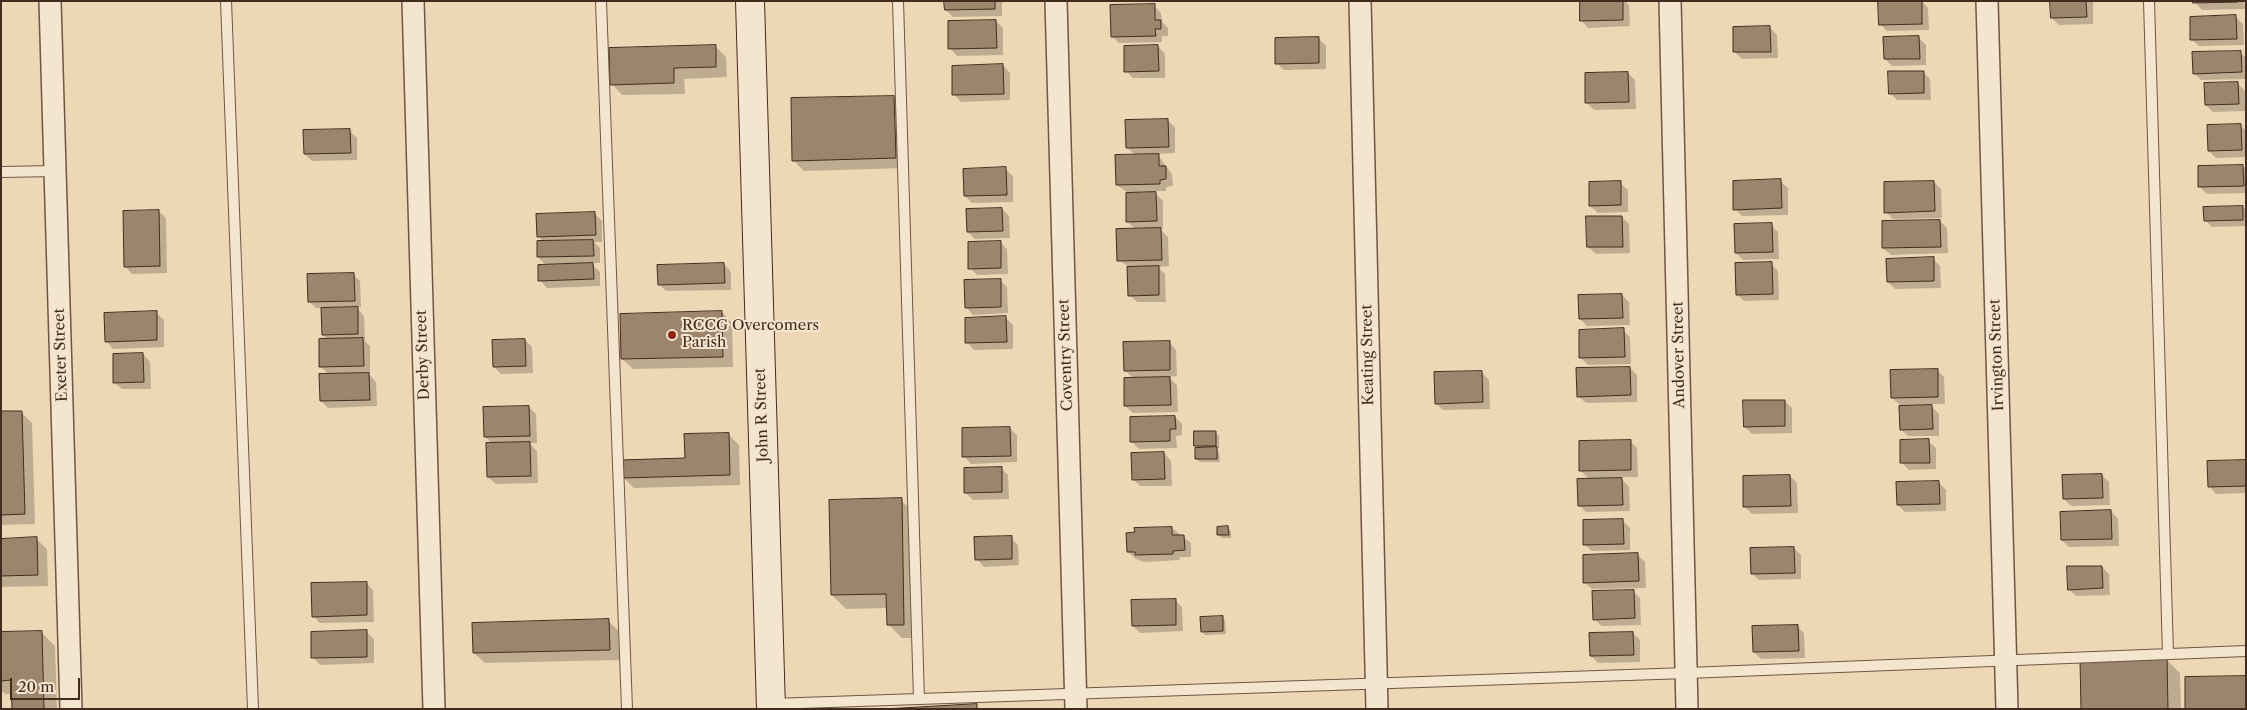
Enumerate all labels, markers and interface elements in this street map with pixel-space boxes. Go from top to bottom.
street label: Coventry Street [1055,299,1077,411]
street label: Irvington Street [1986,299,2008,411]
street label: Andover Street [1669,301,1689,409]
street label: Keating Street [1358,304,1378,406]
street label: Exeter Street [50,308,72,402]
street label: Derby Street [412,309,434,401]
place label: RCCG Overcomers Parish [682,317,819,352]
marker: RCCG Overcomers Parish [666,329,678,341]
street label: John R Street [751,367,773,463]
scale bar [12,668,82,700]
text: 20 m [18,677,54,696]

